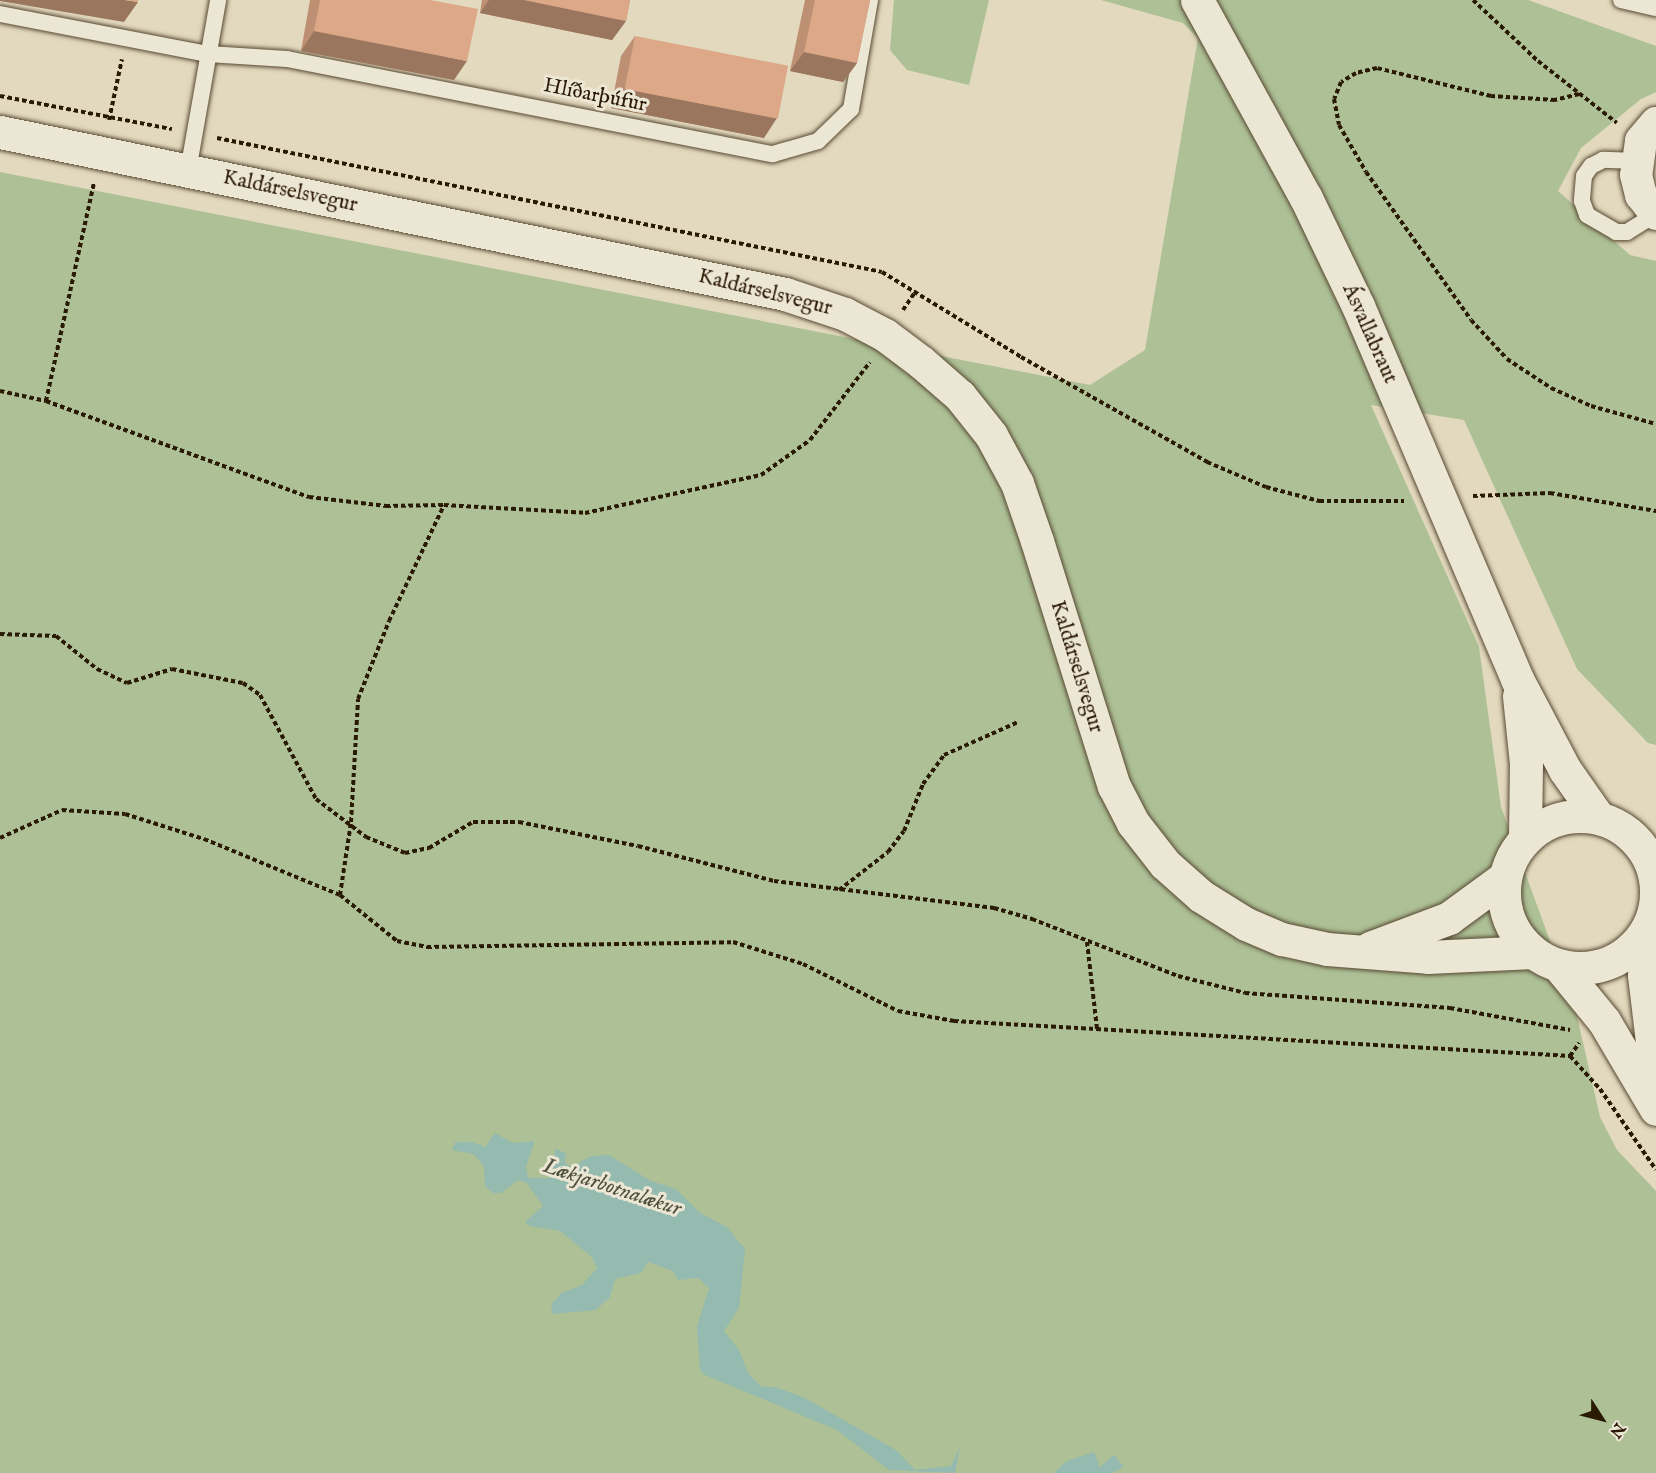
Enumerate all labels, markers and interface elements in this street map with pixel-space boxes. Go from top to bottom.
street label: Hlíðarþúfur [541,74,649,118]
street label: Kaldárselsvegur [220,165,360,219]
street label: Kaldárselsvegur [696,264,834,322]
street label: Ásvallabraut [1336,280,1402,388]
street label: Kaldárselsvegur [1044,598,1108,736]
water label: Lækjarbotnalækur [540,1153,684,1223]
north arrow [1572,1389,1632,1449]
text: N [1604,1418,1629,1441]

